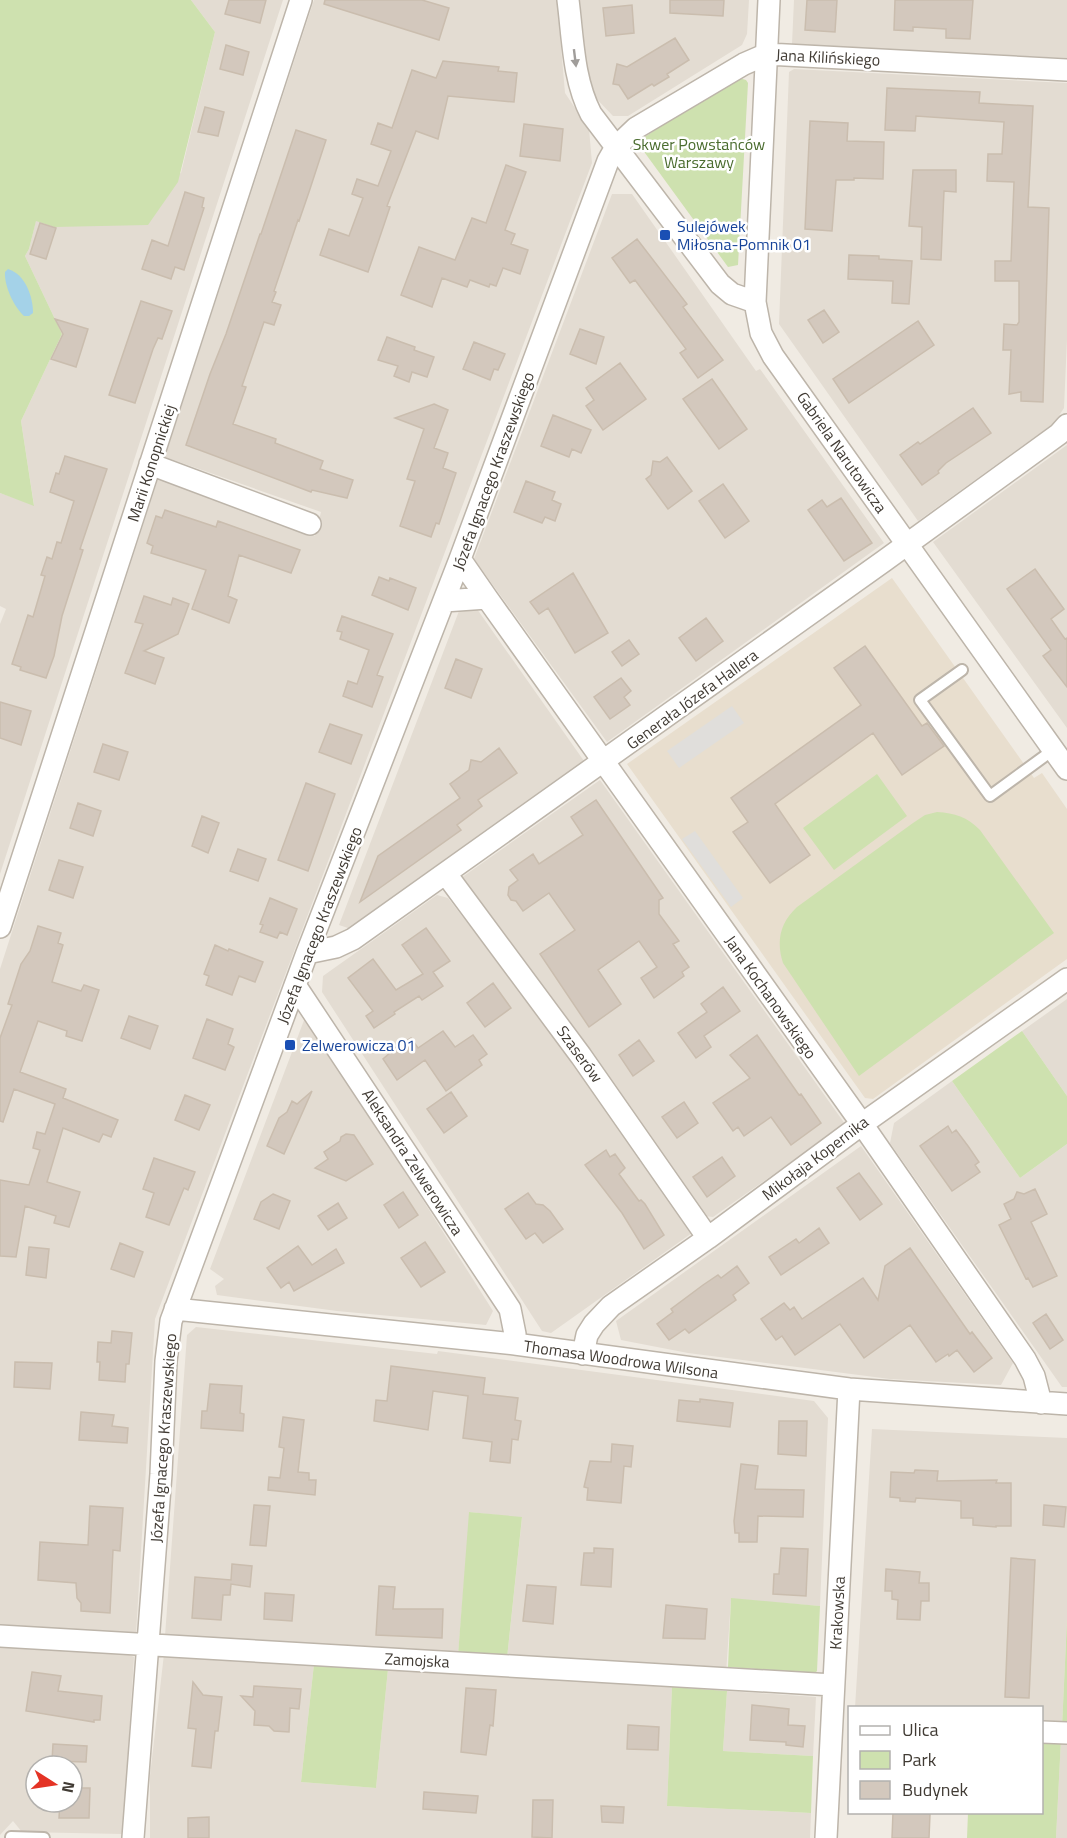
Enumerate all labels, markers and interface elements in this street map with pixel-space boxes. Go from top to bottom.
street label: Jana Kilińskiego [775,42,881,72]
one-way arrow [570,49,580,68]
park label: Skwer Powstańców Warszawy [633,132,765,174]
place label: Sulejówek Miłosna-Pomnik 01 [677,214,811,256]
marker: Sulejówek Miłosna-Pomnik 01 [658,228,672,242]
street label: Józefa Ignacego Kraszewskiego [446,368,540,574]
street label: Gabriela Narutowicza [791,386,893,518]
street label: Marii Konopnickiej [121,401,181,525]
street label: Generała Józefa Hallera [621,643,763,755]
street label: Józefa Ignacego Kraszewskiego [270,823,368,1027]
street label: Jana Kochanowskiego [719,930,823,1064]
street label: Szaserów [551,1020,609,1088]
place label: Zelwerowicza 01 [302,1033,416,1057]
marker: Zelwerowicza 01 [283,1038,297,1052]
street label: Aleksandra Zelwerowicza [356,1084,470,1240]
street label: Mikołaja Kopernika [757,1110,873,1206]
street label: Józefa Ignacego Kraszewskiego [144,1333,182,1543]
street label: Thomasa Woodrowa Wilsona [522,1333,720,1385]
street label: Krakowska [823,1576,851,1650]
street label: Zamojska [384,1646,450,1674]
legend [848,1706,1043,1814]
text: Ulica [902,1716,939,1743]
text: Park [902,1746,937,1773]
north arrow [24,1754,84,1814]
text: Budynek [902,1776,969,1803]
text: N [56,1779,82,1795]

